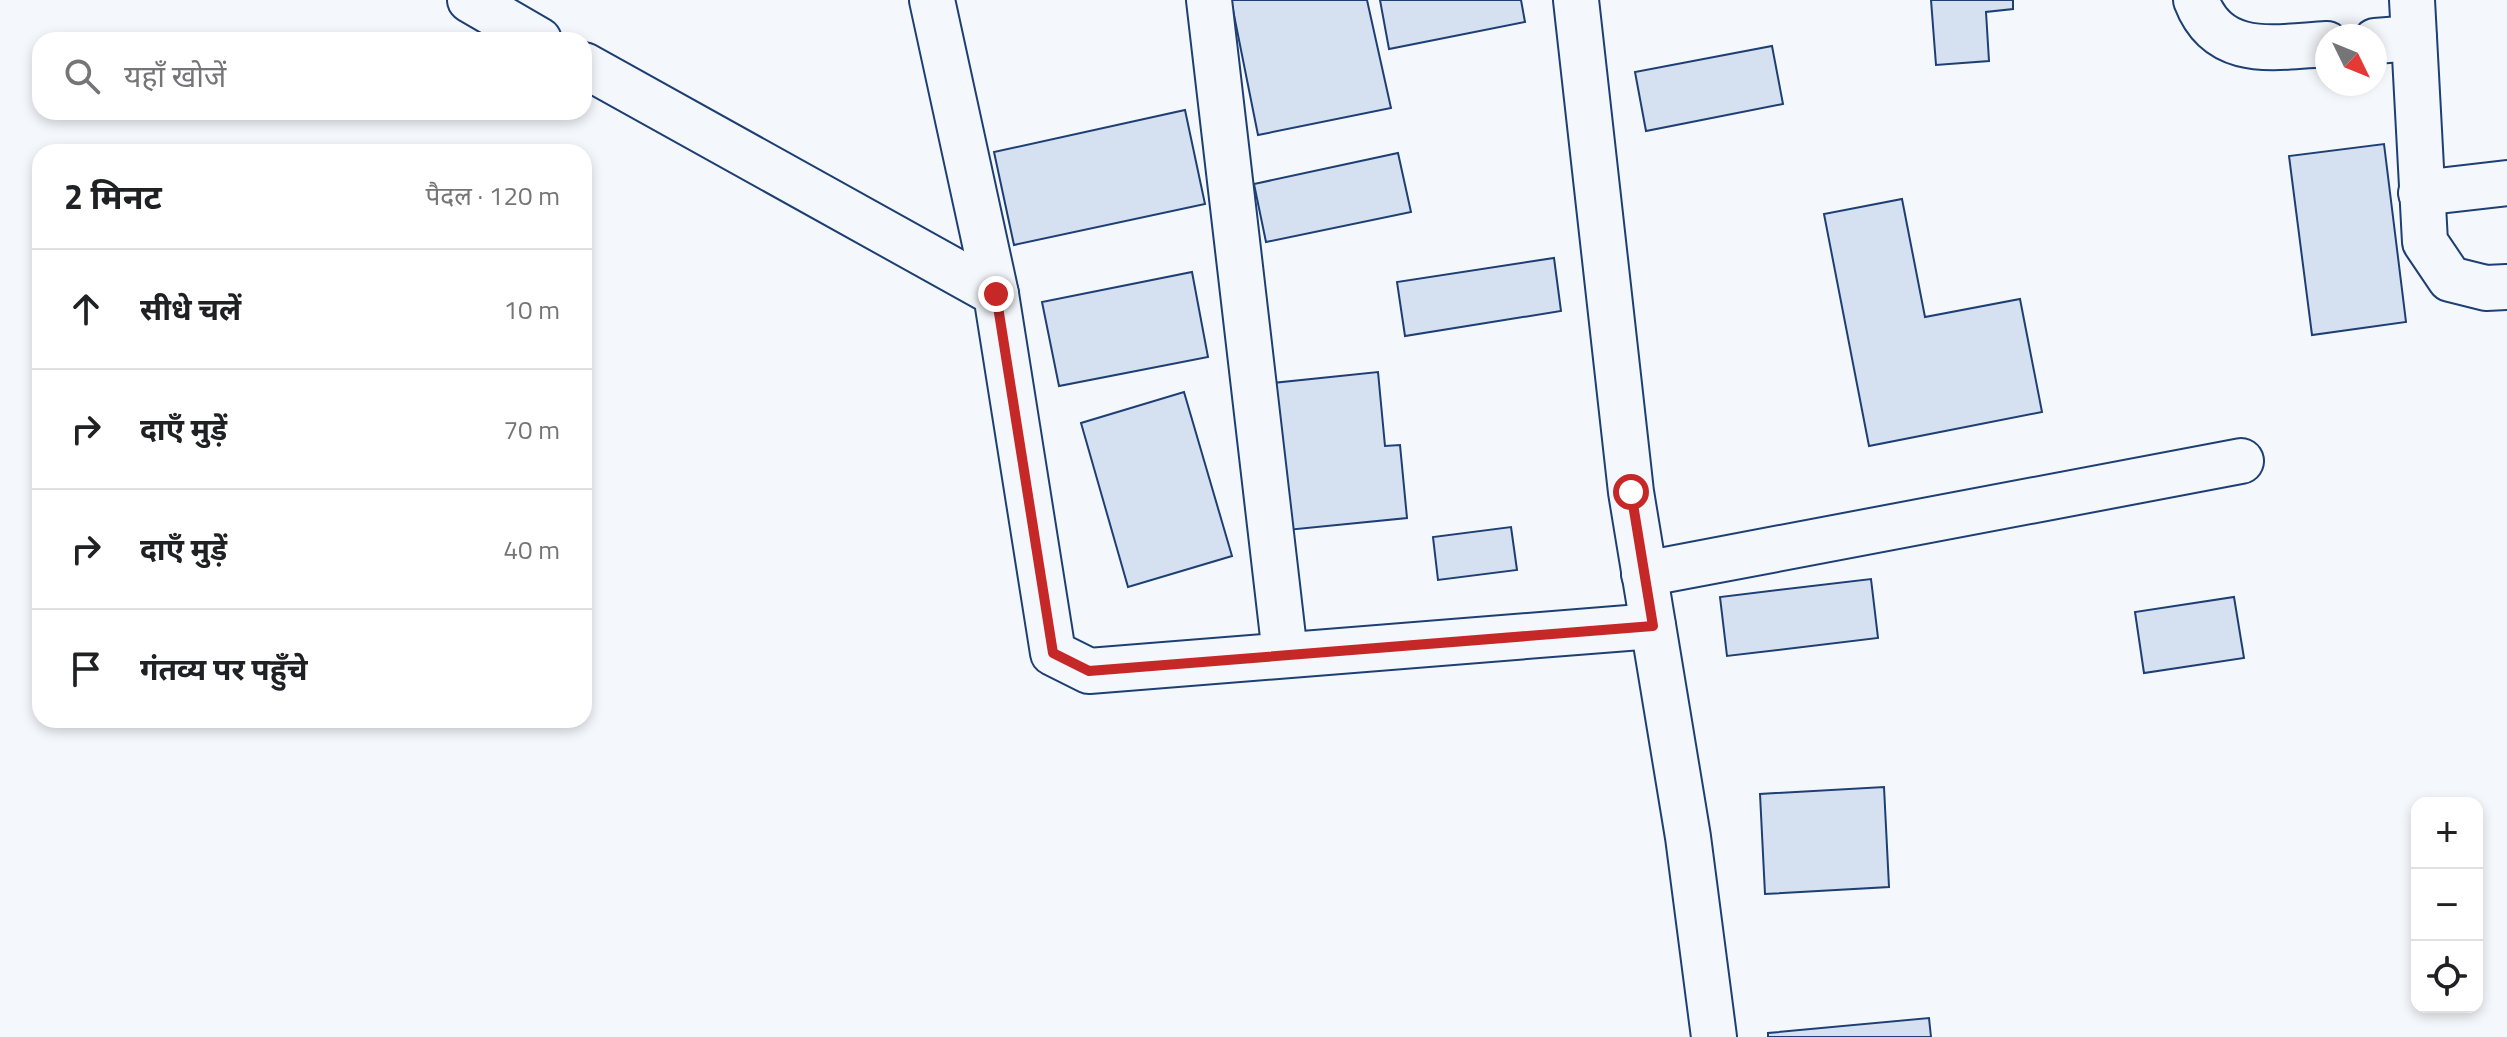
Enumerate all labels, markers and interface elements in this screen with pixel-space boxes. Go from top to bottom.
north arrow [2315,24,2387,96]
search box [32,32,592,120]
text: यहाँ खोजें [124,53,226,99]
icon: search [60,54,104,98]
text: 2 मिनट [64,170,162,222]
text: पैदल · 120 m [426,176,560,215]
route end [978,276,1014,312]
text: सीधे चलें [140,286,241,332]
icon: ahead [64,287,108,331]
text: 10 m [503,290,560,329]
text: दाएँ मुड़ें [140,406,227,452]
icon: right [64,407,108,451]
text: 70 m [503,410,560,449]
route start [1613,474,1649,510]
text: दाएँ मुड़ें [140,526,227,572]
icon: right [64,527,108,571]
text: 40 m [503,530,560,569]
text: गंतव्य पर पहुँचे [140,646,307,692]
icon: arrive [64,647,108,691]
map controls [2411,797,2483,1013]
button: + [2411,797,2483,869]
button: − [2411,869,2483,941]
button: locate [2411,941,2483,1013]

